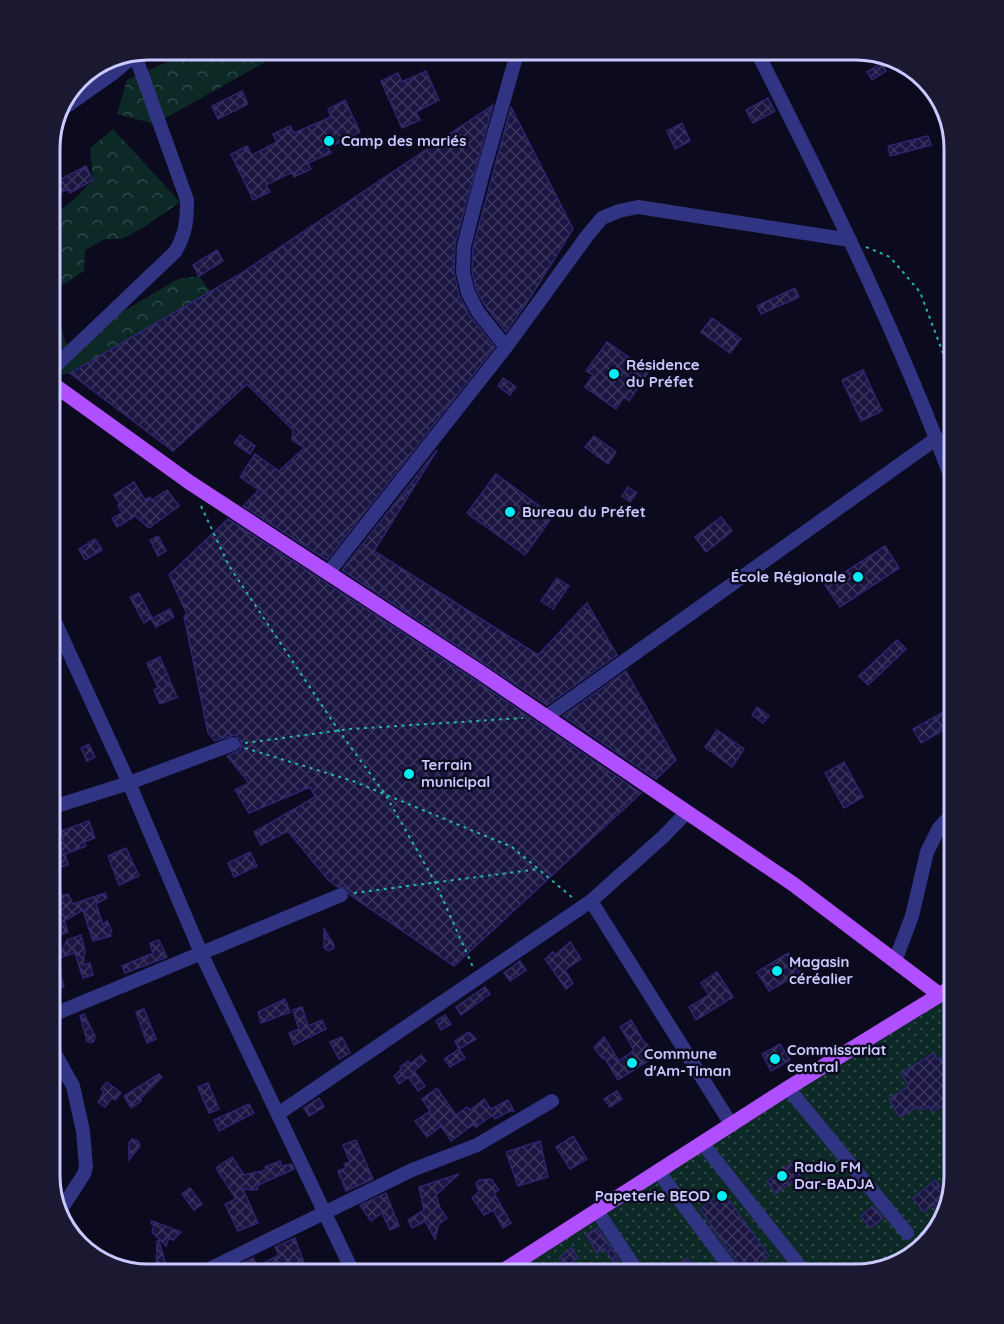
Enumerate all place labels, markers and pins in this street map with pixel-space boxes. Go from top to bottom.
place label: Camp des mariés [341,131,466,150]
marker: Camp des mariés [322,134,336,148]
place label: Résidence du Préfet [626,355,700,391]
marker: Résidence du Préfet [607,367,621,381]
place label: Bureau du Préfet [522,502,646,521]
marker: Bureau du Préfet [503,505,517,519]
place label: École Régionale [731,567,846,586]
marker: École Régionale [851,570,865,584]
place label: Terrain municipal [421,755,490,791]
marker: Terrain municipal [402,767,416,781]
place label: Magasin céréalier [789,952,854,988]
marker: Magasin céréalier [770,964,784,978]
place label: Commissariat central [787,1040,887,1076]
place label: Commune d'Am-Timan [644,1044,731,1080]
marker: Commissariat central [768,1052,782,1066]
marker: Commune d'Am-Timan [625,1056,639,1070]
place label: Radio FM Dar-BADJA [794,1157,875,1193]
marker: Radio FM Dar-BADJA [775,1169,789,1183]
place label: Papeterie BEOD [595,1186,710,1205]
marker: Papeterie BEOD [715,1189,729,1203]

